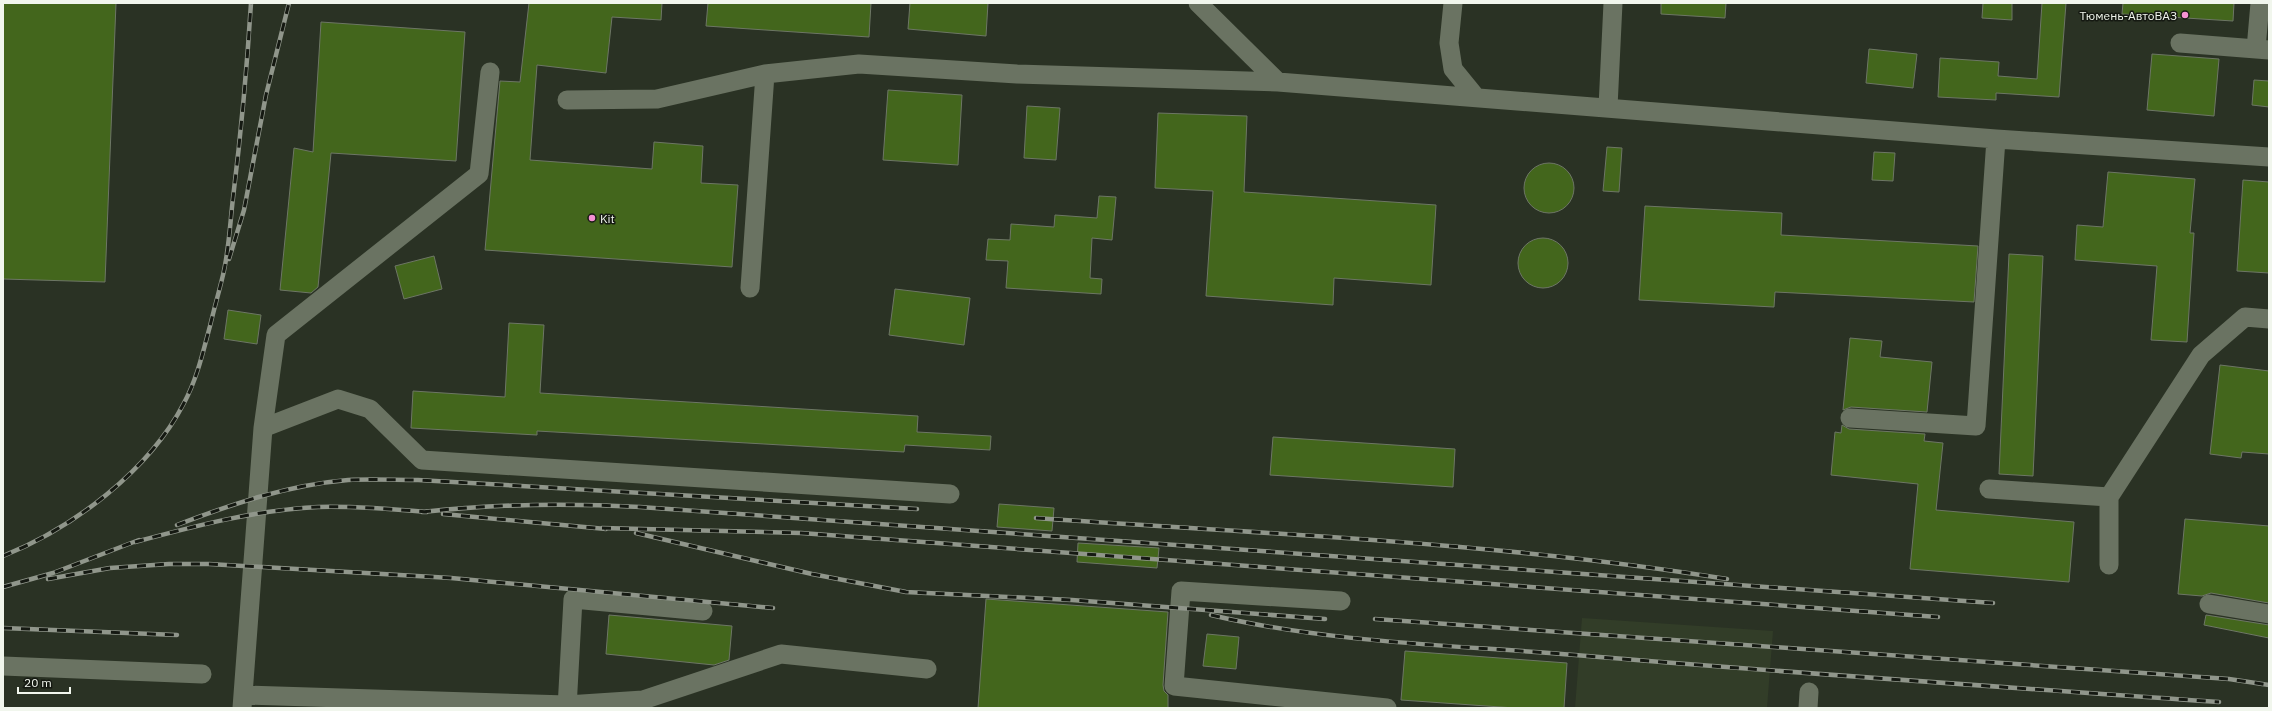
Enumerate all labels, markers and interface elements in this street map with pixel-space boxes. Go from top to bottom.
place label: Тюмень-АвтоВАЗ [2080,8,2177,23]
marker: Тюмень-АвтоВАЗ [2180,10,2190,20]
place label: Kit [600,211,615,226]
marker: Kit [587,213,597,223]
scale bar [18,669,70,695]
text: 20 m [24,675,52,690]

